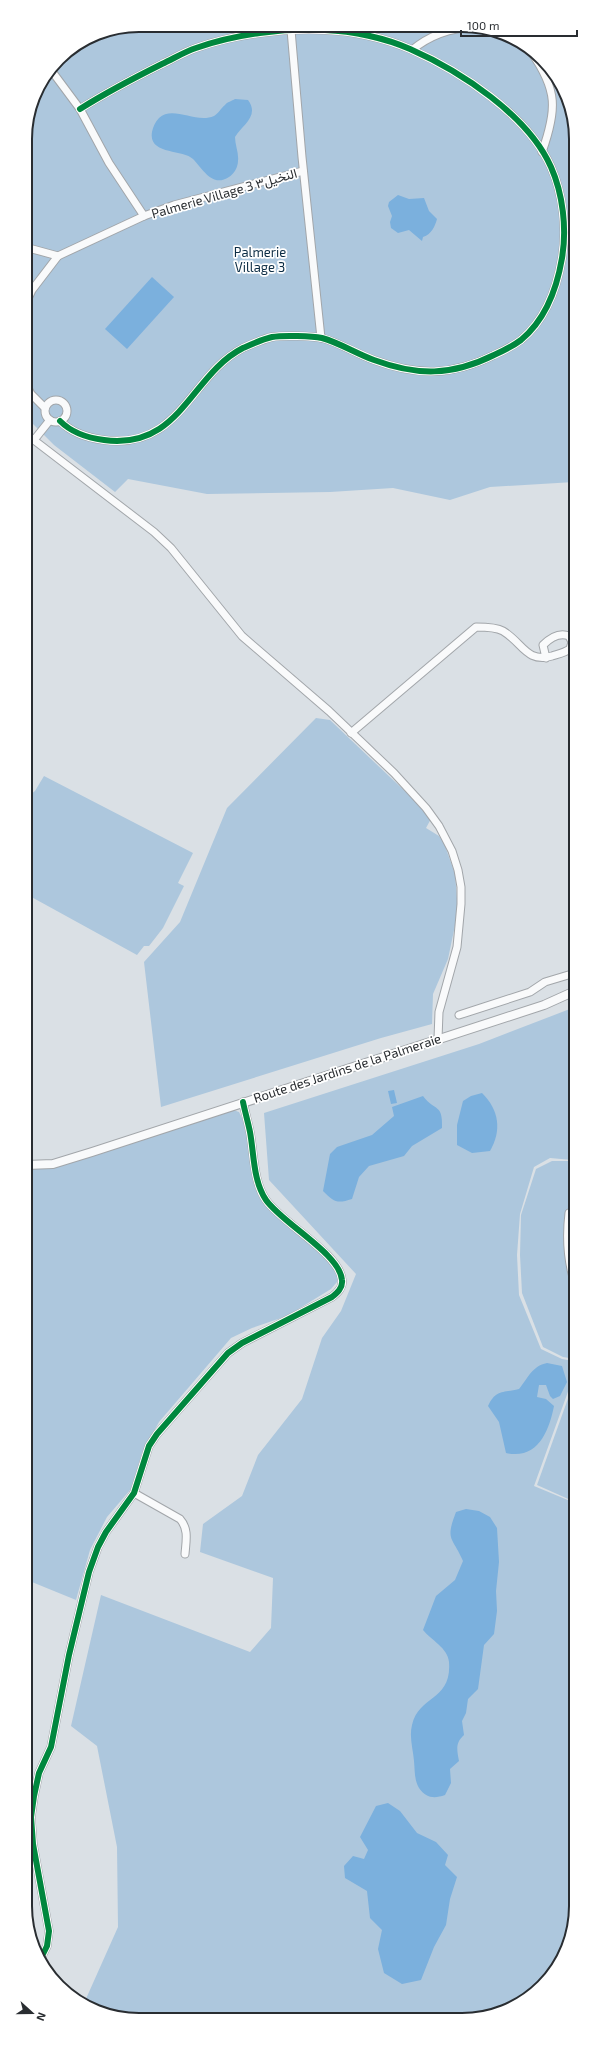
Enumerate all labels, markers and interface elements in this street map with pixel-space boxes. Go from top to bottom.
scale bar [461,12,577,38]
text: 100 m [467,18,499,32]
street label: Palmerie Village 3 النخيل٣ [149,165,299,222]
park label: Palmerie Village 3 [234,244,286,275]
street label: Route des Jardins de la Palmeraie [251,1030,443,1106]
north arrow [12,1993,52,2033]
text: N [34,2011,49,2023]

